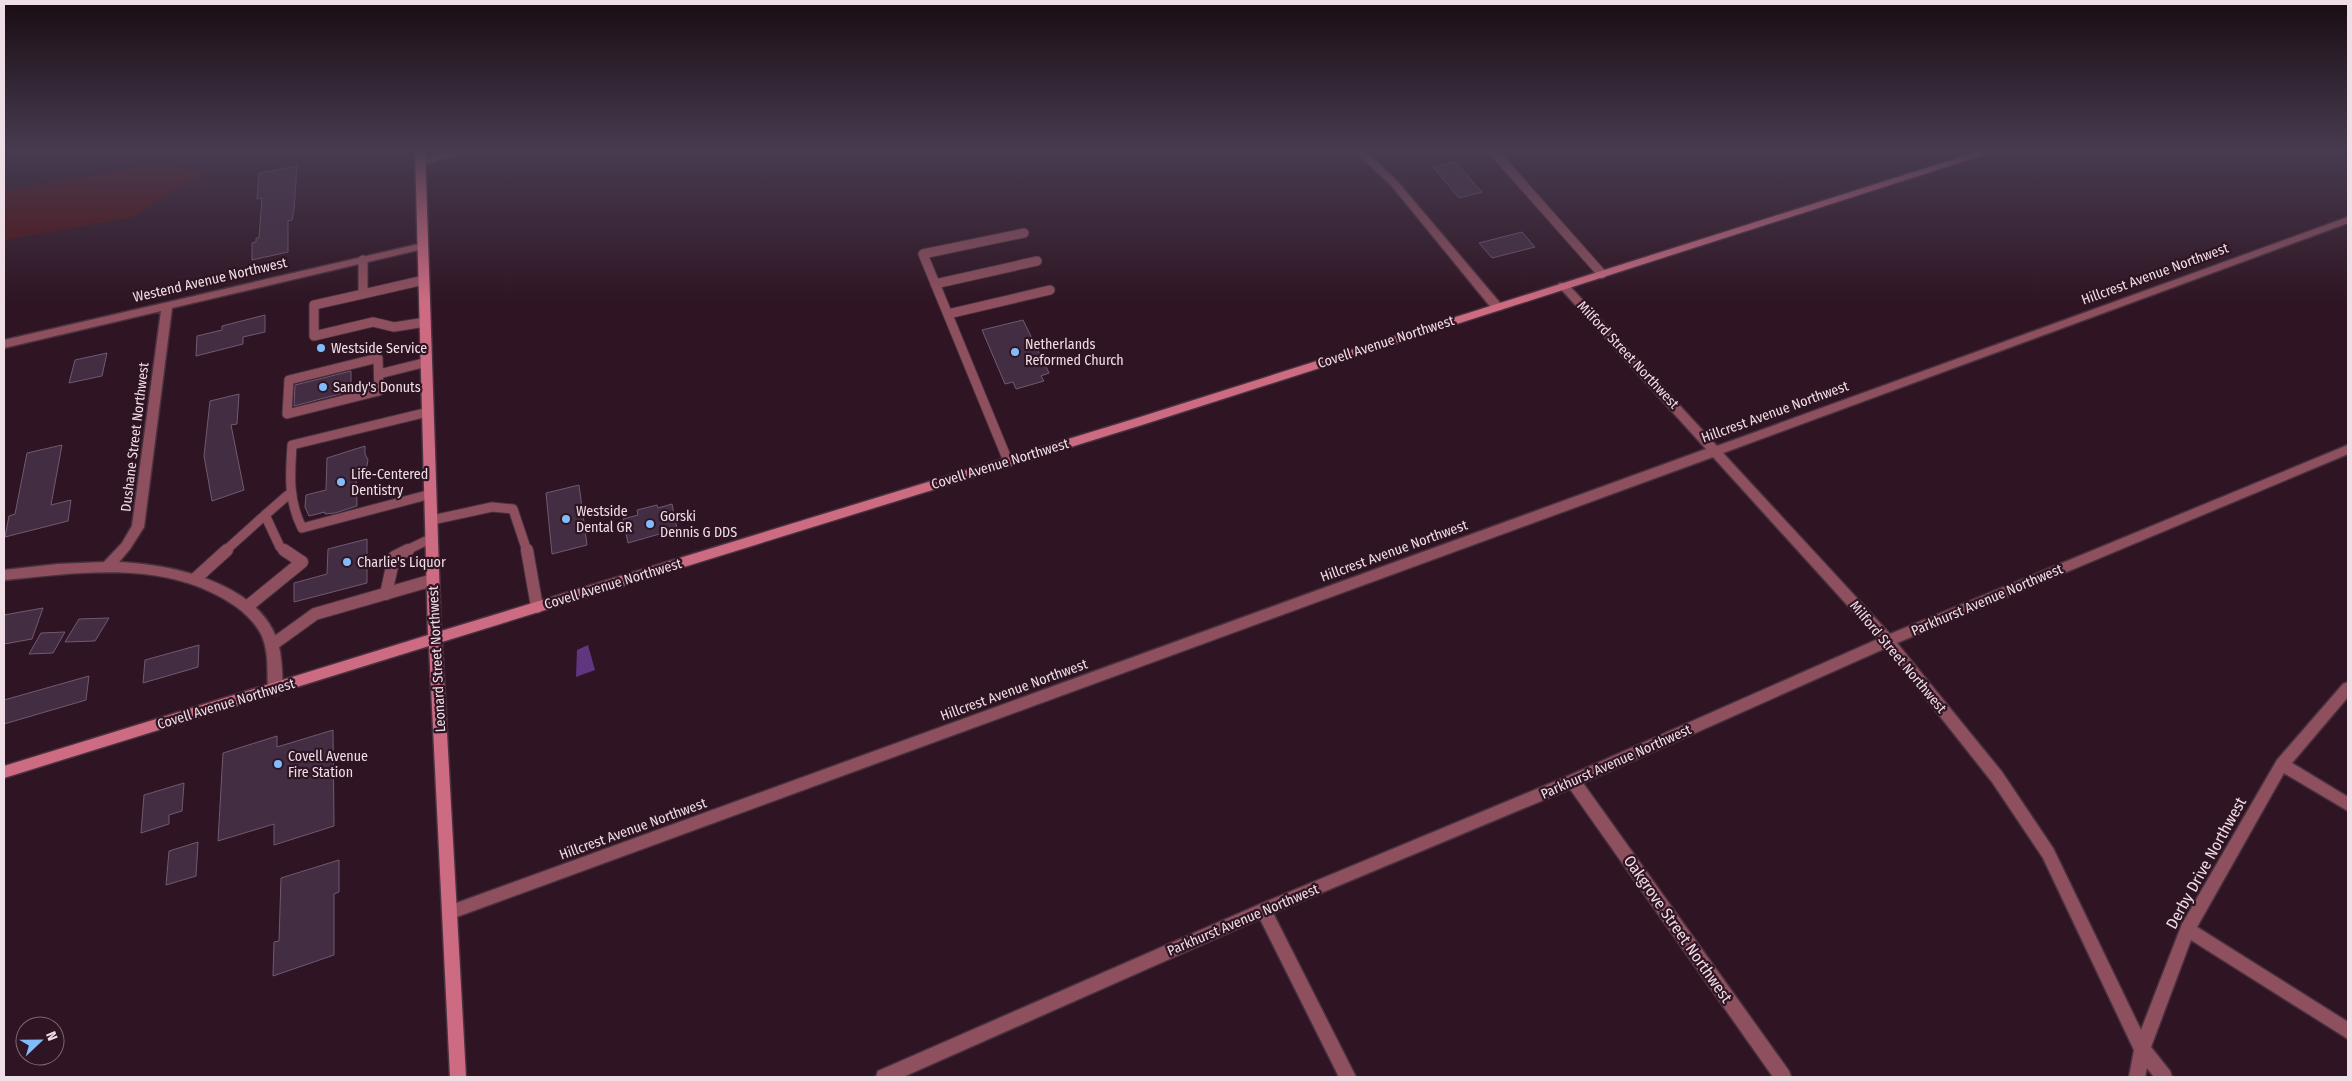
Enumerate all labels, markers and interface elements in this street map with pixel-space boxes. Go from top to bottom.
street label: Hillcrest Avenue Northwest [2079,239,2231,309]
street label: Westend Avenue Northwest [131,254,289,306]
street label: Milford Street Northwest [1574,298,1683,413]
street label: Covell Avenue Northwest [1316,312,1457,372]
place label: Netherlands Reformed Church [1025,336,1124,369]
place label: Westside Service [331,340,427,357]
marker: Westside Service [315,342,327,354]
marker: Netherlands Reformed Church [1009,346,1021,358]
street label: Dushane Street Northwest [117,361,153,513]
street label: Hillcrest Avenue Northwest [1699,377,1851,447]
place label: Sandy's Donuts [333,379,421,396]
marker: Sandy's Donuts [317,381,329,393]
street label: Covell Avenue Northwest [929,435,1071,493]
place label: Life-Centered Dentistry [351,466,428,499]
marker: Life-Centered Dentistry [335,476,347,488]
place label: Westside Dental GR [576,503,633,536]
place label: Gorski Dennis G DDS [660,508,737,541]
marker: Westside Dental GR [560,513,572,525]
street label: Hillcrest Avenue Northwest [1318,516,1470,586]
marker: Gorski Dennis G DDS [644,518,656,530]
place label: Charlie's Liquor [357,554,446,571]
street label: Covell Avenue Northwest [542,555,684,613]
marker: Charlie's Liquor [341,556,353,568]
street label: Parkhurst Avenue Northwest [1909,560,2066,640]
street label: Leonard Street Northwest [425,585,449,733]
street label: Milford Street Northwest [1846,598,1950,717]
street label: Hillcrest Avenue Northwest [938,655,1090,725]
street label: Covell Avenue Northwest [155,675,297,733]
street label: Parkhurst Avenue Northwest [1538,721,1694,803]
place label: Covell Avenue Fire Station [288,748,368,781]
marker: Covell Avenue Fire Station [272,758,284,770]
street label: Derby Drive Northwest [2162,793,2250,932]
street label: Hillcrest Avenue Northwest [557,794,709,864]
street label: Oakgrove Street Northwest [1620,852,1737,1007]
street label: Parkhurst Avenue Northwest [1165,880,1322,960]
north arrow [15,1016,65,1066]
text: N [42,1029,61,1043]

